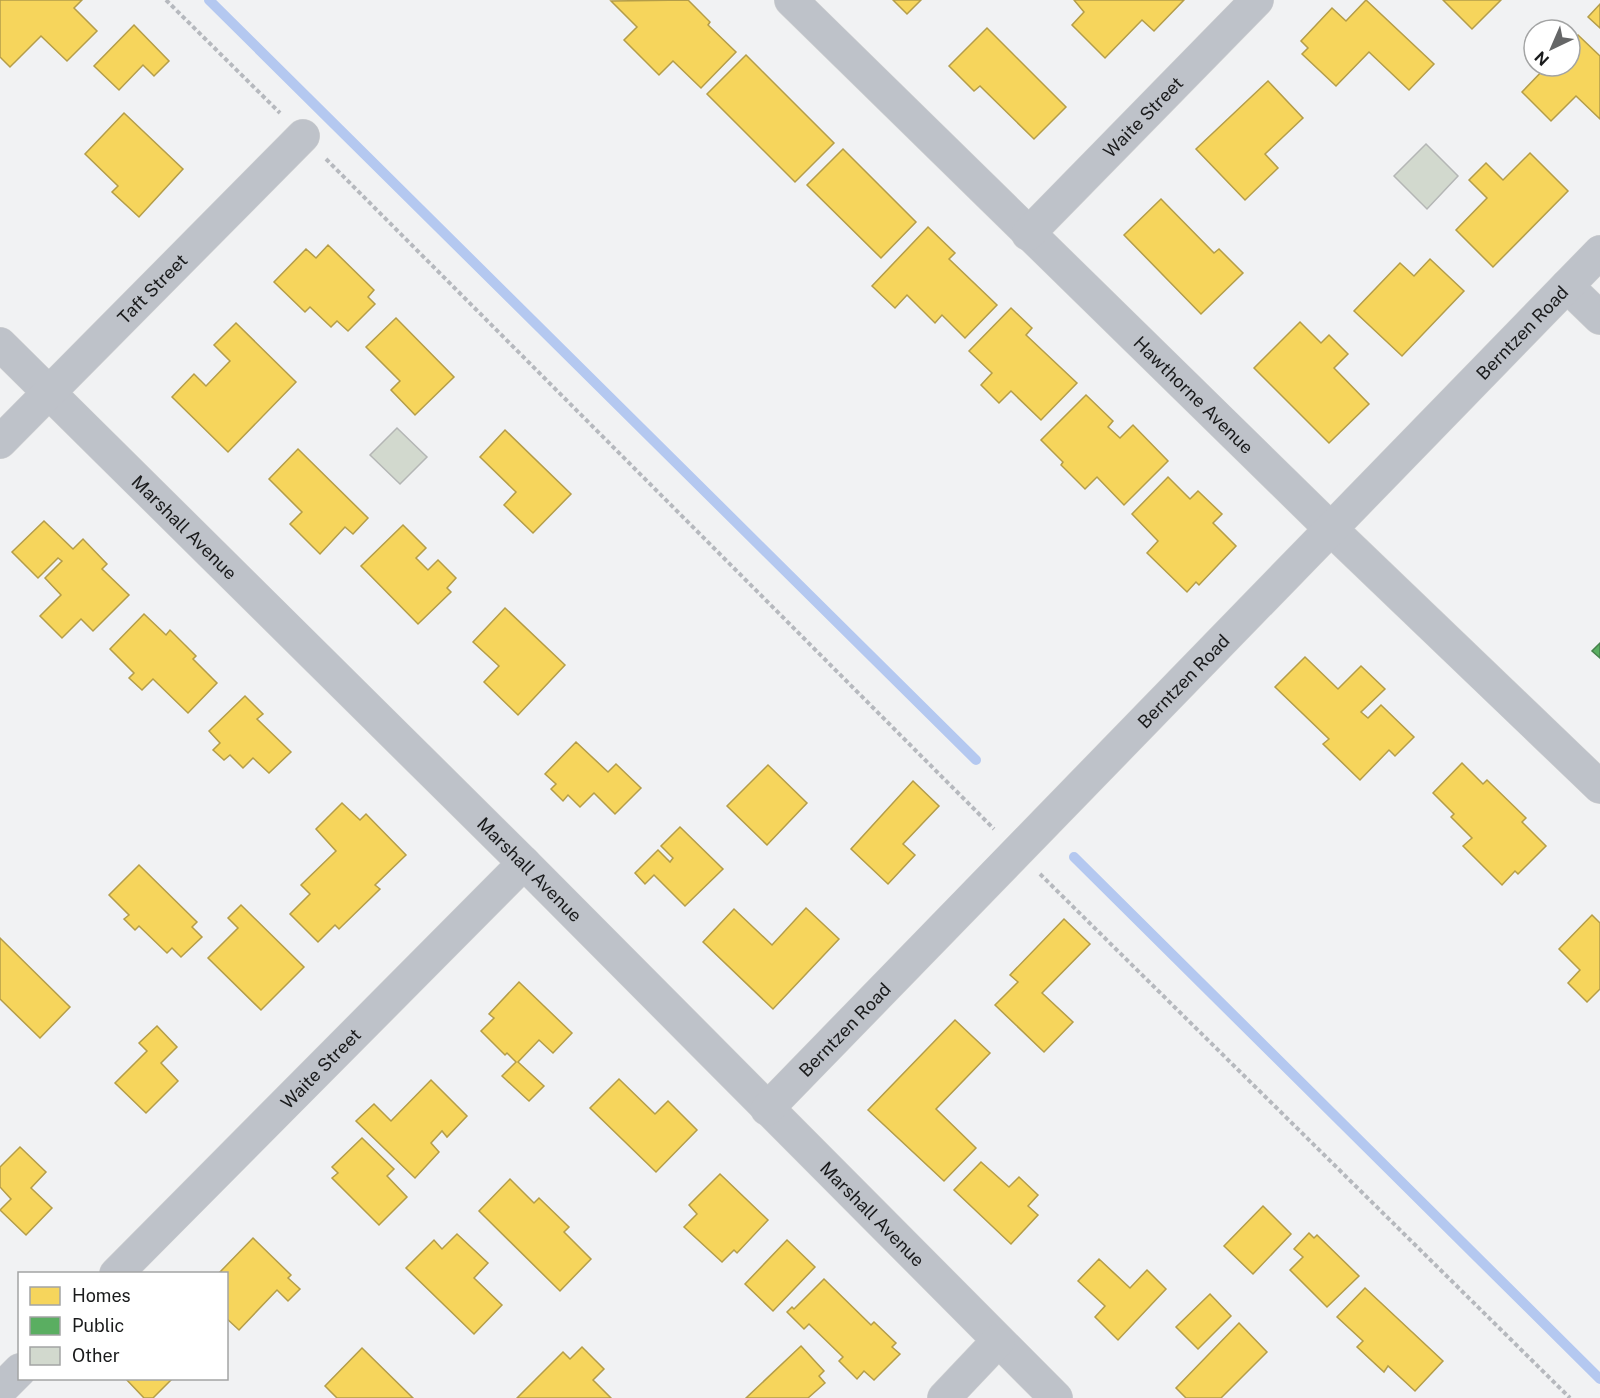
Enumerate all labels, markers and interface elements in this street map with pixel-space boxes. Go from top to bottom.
north arrow [1522,18,1582,78]
text: N [1531,47,1553,70]
street label: Waite Street [1099,72,1187,162]
street label: Taft Street [113,249,191,328]
street label: Berntzen Road [1472,281,1572,384]
street label: Hawthorne Avenue [1130,332,1258,458]
street label: Marshall Avenue [128,471,242,583]
street label: Berntzen Road [1133,630,1233,732]
street label: Marshall Avenue [473,813,586,926]
street label: Berntzen Road [794,978,895,1081]
street label: Waite Street [276,1024,365,1113]
street label: Marshall Avenue [816,1157,929,1270]
legend [18,1272,228,1380]
text: Homes [72,1285,131,1306]
text: Public [72,1315,124,1336]
text: Other [72,1345,120,1366]

